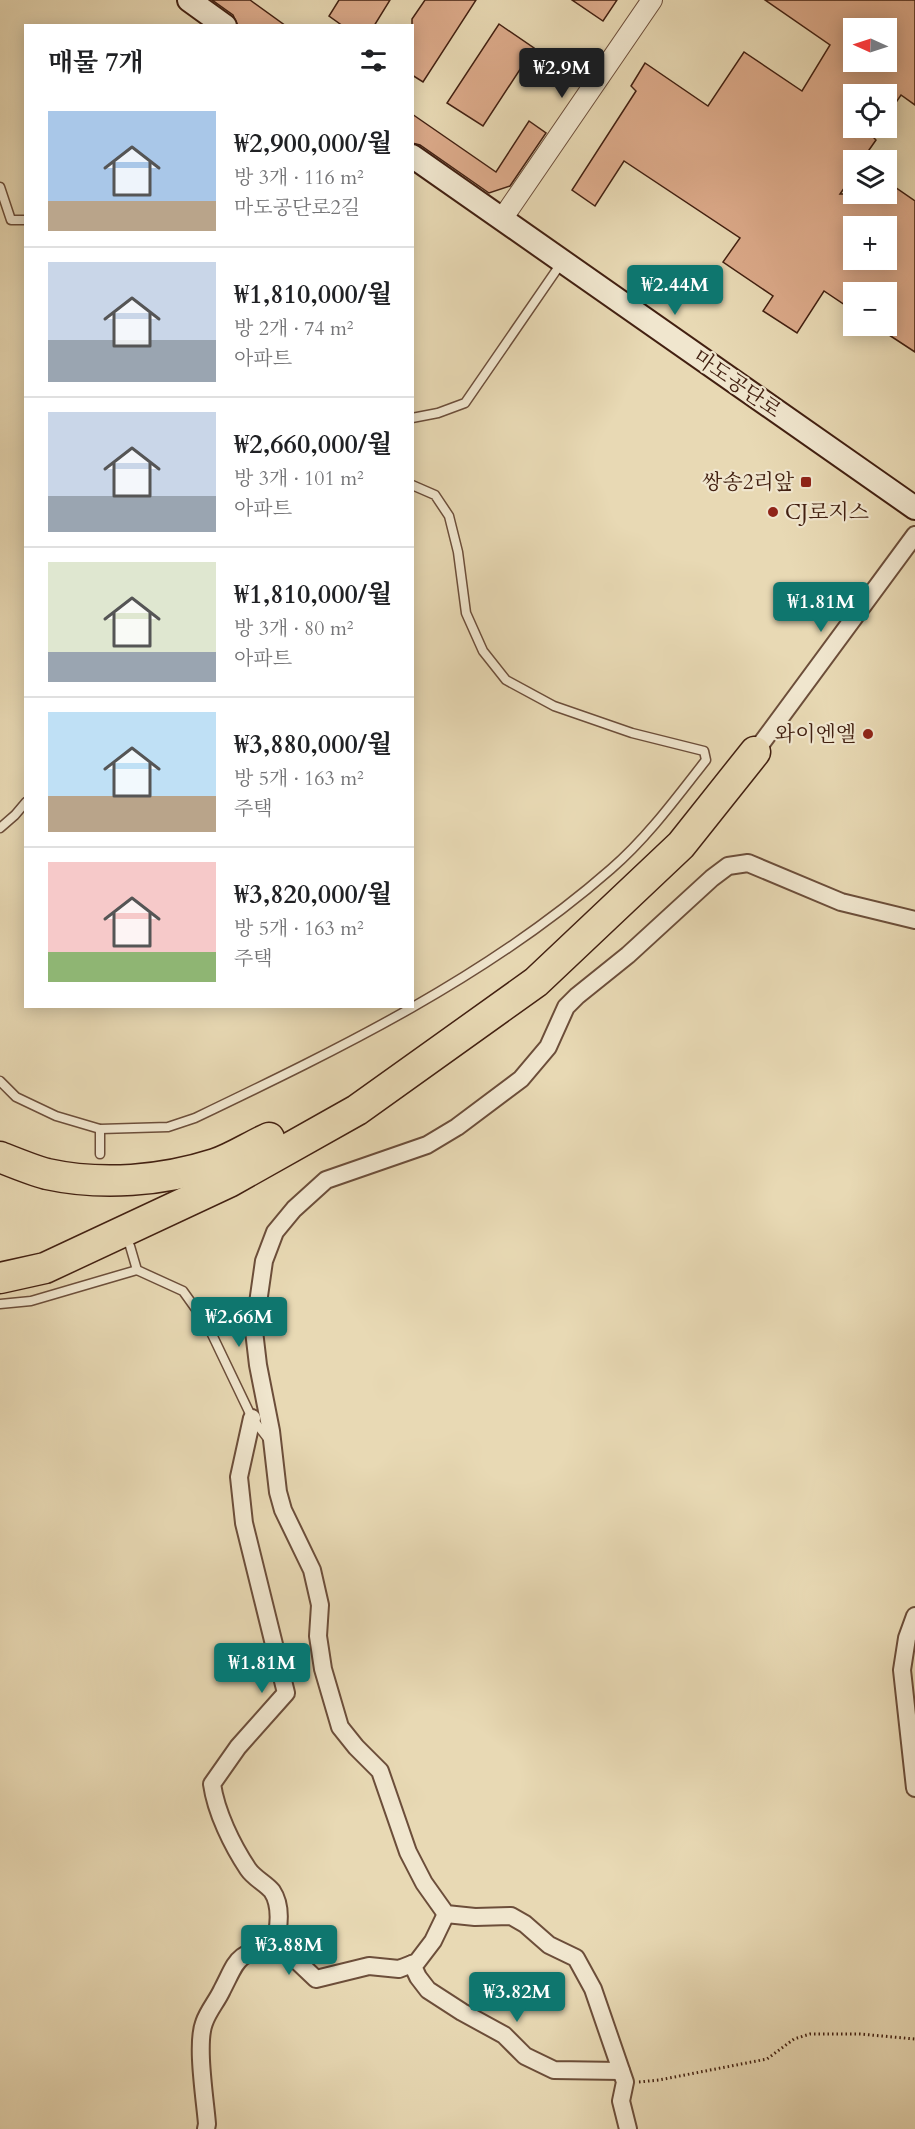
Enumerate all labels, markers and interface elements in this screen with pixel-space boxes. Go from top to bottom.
north arrow [843,18,897,72]
map controls [843,18,897,336]
icon: filters [357,44,390,77]
text: 매물 7개 [48,45,144,80]
pin: ₩2.9M [520,48,604,99]
text: ₩2.9M [533,54,591,81]
button: locate [843,84,897,138]
text: ₩2,900,000/월 [234,126,392,161]
icon: home [96,135,168,207]
button: layers [843,150,897,204]
text: 방 3개 · 116 m² [234,164,364,191]
text: 마도공단로2길 [234,194,360,221]
button: + [843,216,897,270]
pin: ₩2.44M [626,265,724,316]
text: ₩2.44M [641,271,709,298]
text: ₩1,810,000/월 [234,277,392,312]
button: − [843,282,897,336]
icon: home [96,286,168,358]
text: 방 2개 · 74 m² [234,315,354,342]
street label: 마도공단로 [687,343,787,425]
text: 아파트 [234,345,292,372]
text: ₩2,660,000/월 [234,427,392,462]
icon: home [96,436,168,508]
text: 방 3개 · 101 m² [234,465,364,492]
place label: 쌍송2리앞 [702,468,795,497]
marker: 쌍송2리앞 [799,475,813,489]
text: 아파트 [234,495,292,522]
place label: CJ로지스 [785,498,869,527]
marker: CJ로지스 [766,505,780,519]
text: ₩1,810,000/월 [234,577,392,612]
pin: ₩1.81M [772,582,870,633]
icon: home [96,586,168,658]
text: ₩1.81M [787,588,855,615]
text: 방 3개 · 80 m² [234,615,354,642]
text: 아파트 [234,645,292,672]
place label: 와이엔엘 [775,720,856,749]
text: ₩3,880,000/월 [234,727,392,762]
marker: 와이엔엘 [861,727,875,741]
icon: home [96,736,168,808]
text: 방 5개 · 163 m² [234,765,364,792]
text: 주택 [234,795,273,822]
text: ₩3,820,000/월 [234,877,392,912]
icon: home [96,886,168,958]
text: 방 5개 · 163 m² [234,915,364,942]
text: 주택 [234,945,273,972]
pin: ₩2.66M [190,1297,288,1348]
text: ₩2.66M [205,1303,273,1330]
pin: ₩1.81M [213,1643,311,1694]
text: ₩1.81M [228,1649,296,1676]
pin: ₩3.88M [240,1925,338,1976]
text: ₩3.88M [255,1931,323,1958]
pin: ₩3.82M [468,1972,566,2023]
text: ₩3.82M [483,1978,551,2005]

